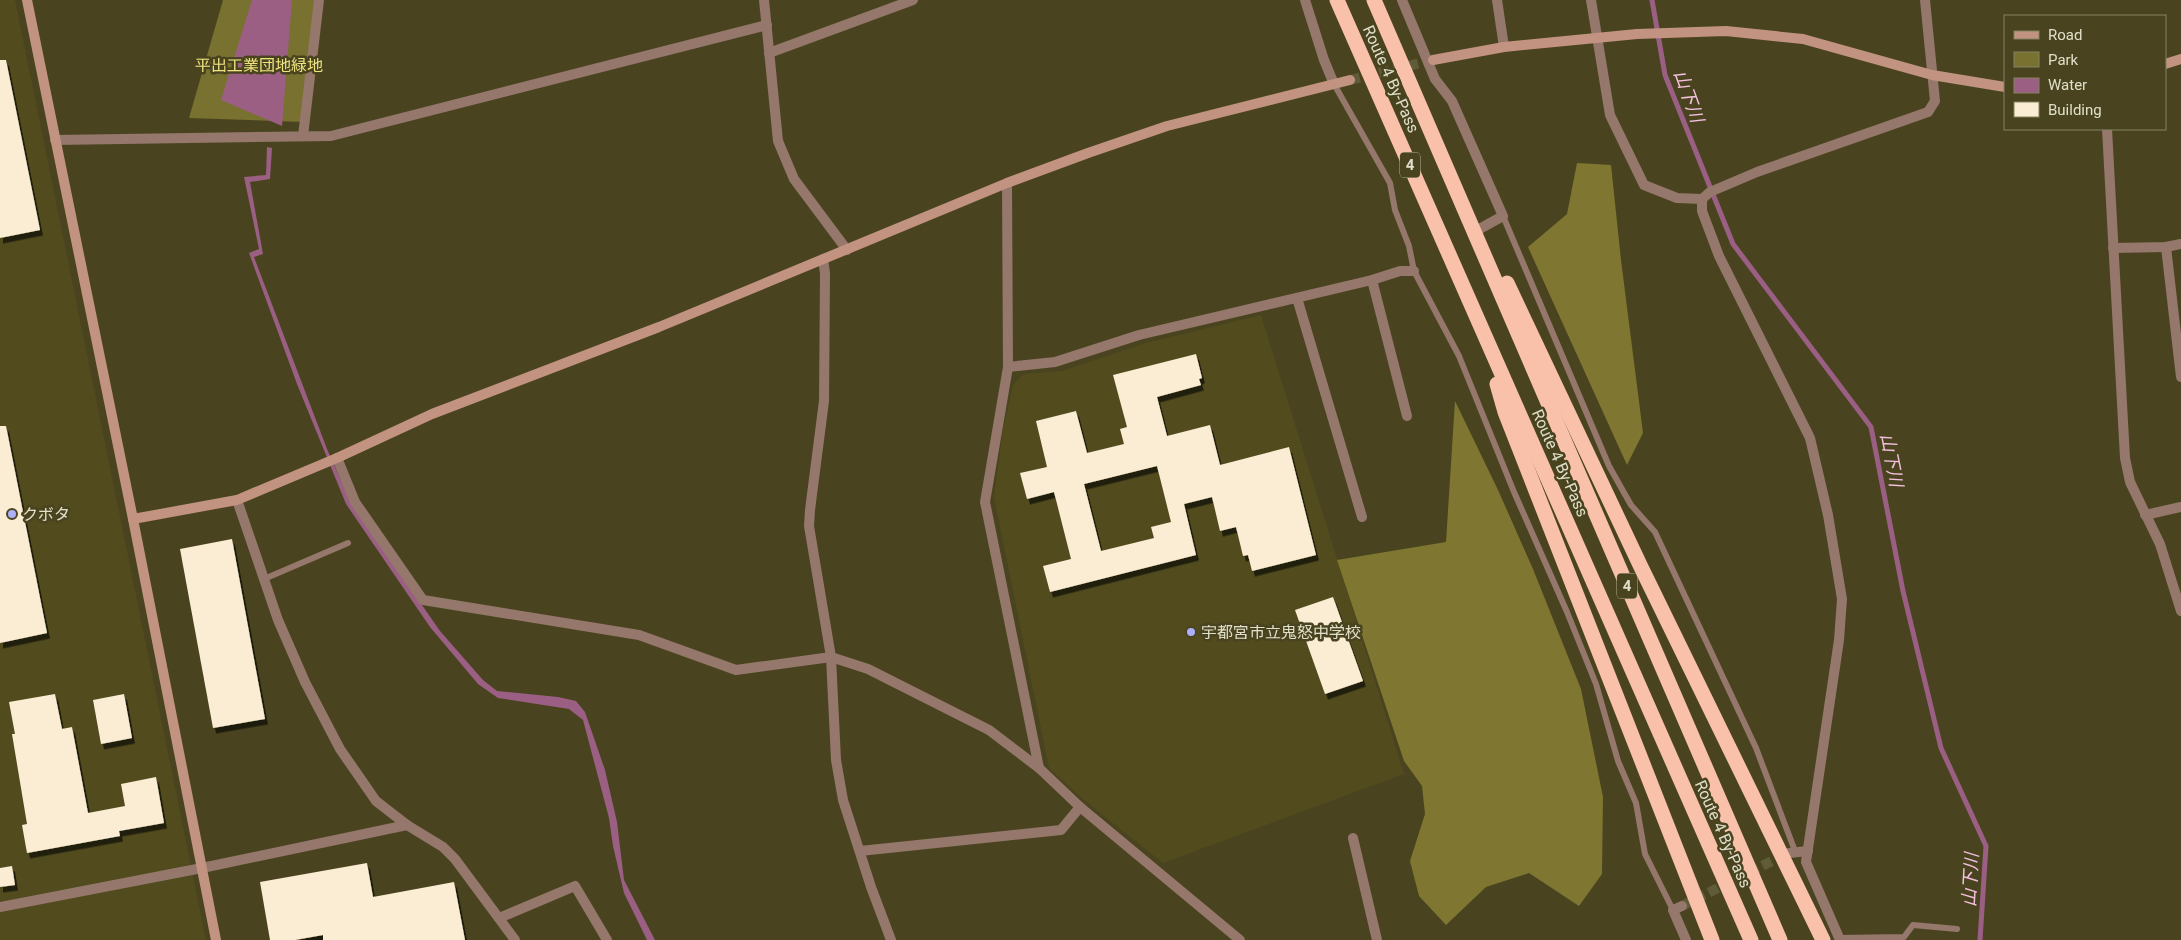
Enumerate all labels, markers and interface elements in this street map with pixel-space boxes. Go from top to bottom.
legend [2004,15,2166,130]
street label: Route 4 By-Pass [1359,22,1423,136]
text: Road [2048,26,2082,44]
text: Park [2048,51,2079,69]
park label: 平出工業団地緑地 [195,56,323,75]
water label: 山下川 [1670,67,1709,127]
text: Water [2048,76,2087,94]
text: Building [2048,101,2102,119]
road number: 4 [1400,152,1420,178]
street label: Route 4 By-Pass [1528,406,1592,520]
water label: 山下川 [1877,431,1908,490]
place label: クボタ [22,505,70,524]
marker: クボタ [6,508,18,520]
road number: 4 [1617,574,1637,598]
place label: 宇都宮市立鬼怒中学校 [1201,623,1361,642]
marker: 宇都宮市立鬼怒中学校 [1185,626,1197,638]
street label: Route 4 By-Pass [1691,777,1755,891]
water label: 山下川 [1958,850,1982,908]

